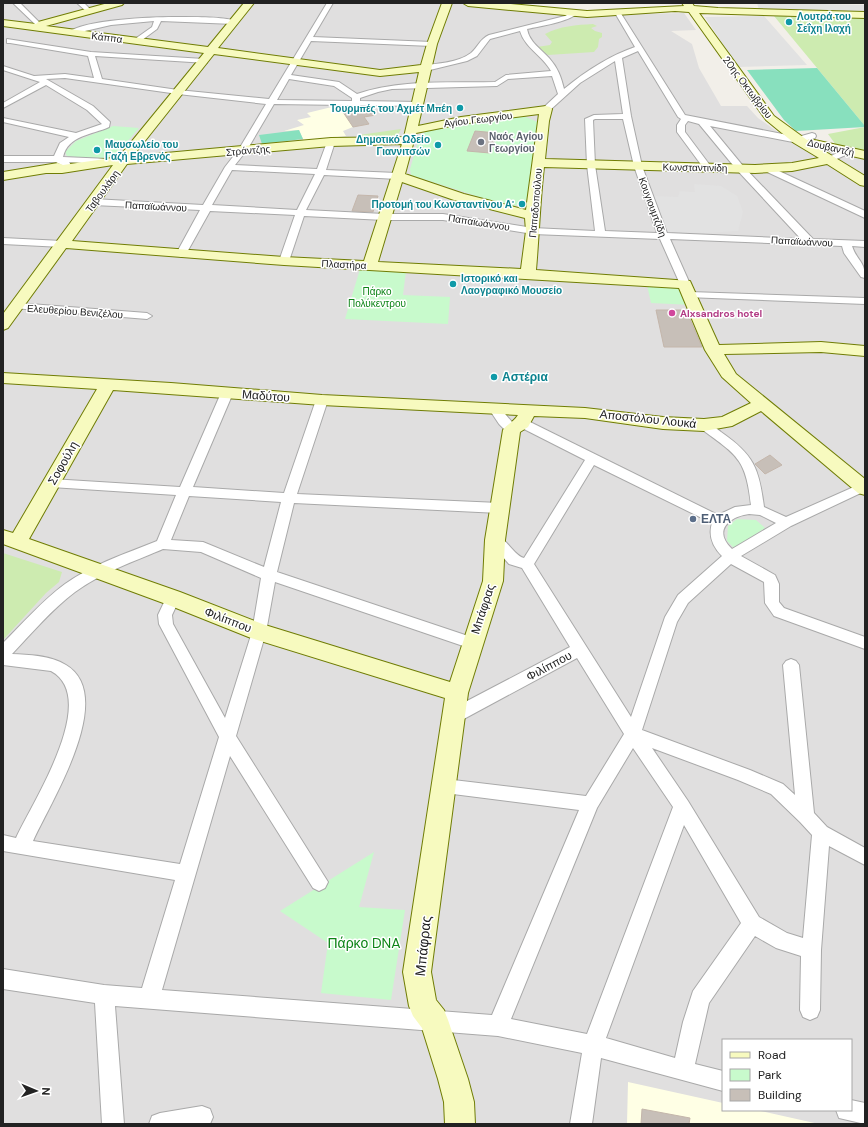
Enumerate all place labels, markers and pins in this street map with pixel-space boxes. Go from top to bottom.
place label: Λουτρά του Σεΐχη Ιλαχή [797,10,851,35]
marker: Λουτρά του Σεΐχη Ιλαχή [784,17,794,27]
place label: Τουρμπές του Αχμέτ Μπέη [330,102,452,115]
marker: Τουρμπές του Αχμέτ Μπέη [455,103,465,113]
place label: Ναός Αγίου Γεωργίου [489,130,543,155]
place label: Δημοτικό Ωδείο Γιαννιτσών [356,133,430,158]
marker: Ναός Αγίου Γεωργίου [476,137,486,147]
place label: Μαυσωλείο του Γαζή Εβρενός [105,138,178,163]
marker: Δημοτικό Ωδείο Γιαννιτσών [433,140,443,150]
marker: Μαυσωλείο του Γαζή Εβρενός [92,145,102,155]
place label: Προτομή του Κωνσταντίνου Α' [371,198,514,211]
marker: Προτομή του Κωνσταντίνου Α' [517,199,527,209]
place label: Ιστορικό και Λαογραφικό Μουσείο [461,272,562,297]
marker: Ιστορικό και Λαογραφικό Μουσείο [448,279,458,289]
place label: Alxsandros hotel [680,307,762,320]
marker: Alxsandros hotel [667,308,677,318]
place label: Αστέρια [502,369,548,385]
marker: Αστέρια [489,372,499,382]
place label: ΕΛΤΑ [701,511,731,527]
marker: ΕΛΤΑ [688,514,698,524]

